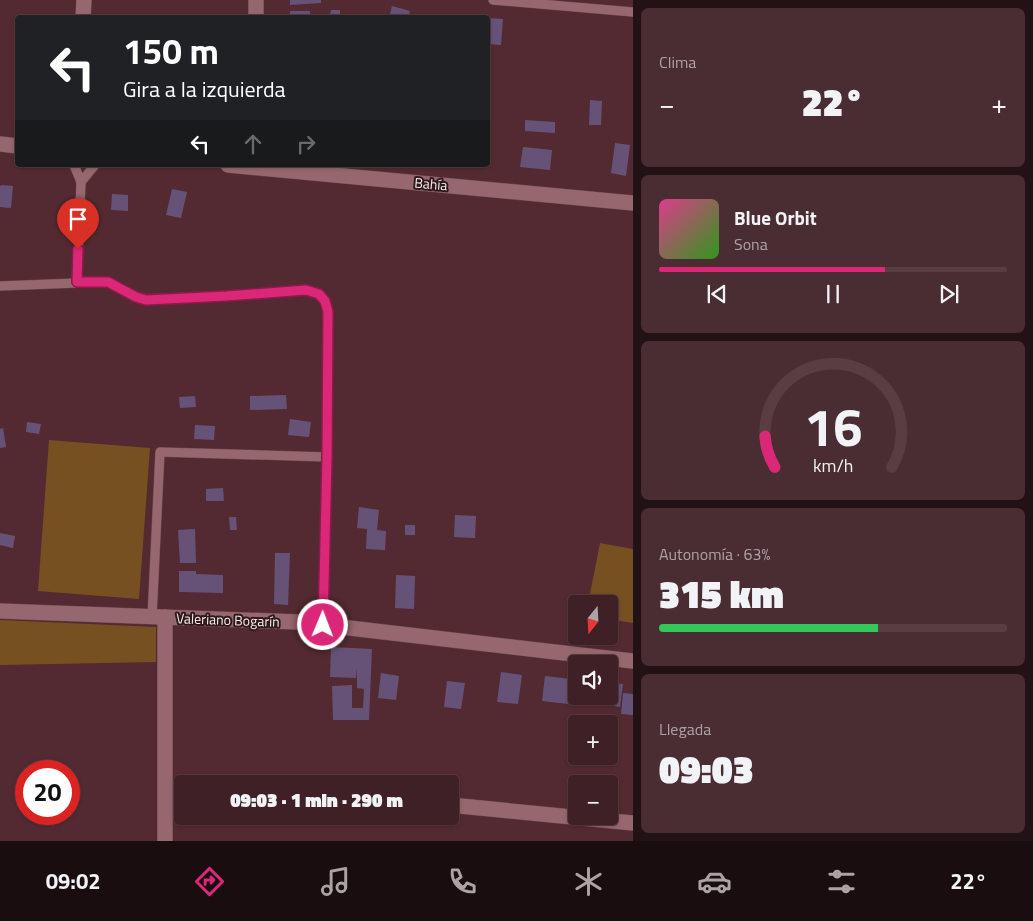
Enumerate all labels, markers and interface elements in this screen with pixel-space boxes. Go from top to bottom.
text: 150 m [123,24,219,78]
icon: left [40,35,105,100]
text: Clima [659,50,696,74]
text: Gira a la izquierda [123,72,286,106]
text: 22° [802,73,864,131]
text: − [659,82,675,125]
text: + [991,82,1007,125]
icon: left [186,130,214,158]
icon: ahead [239,130,267,158]
icon: right [292,130,320,158]
street label: Bahía [414,172,449,195]
pin [57,198,99,249]
text: Blue Orbit [734,203,817,232]
icon: arrive [64,205,92,233]
text: Sona [734,232,768,256]
icon: previous [703,280,731,308]
icon: pause [819,280,847,308]
icon: next [935,280,963,308]
text: 16 [804,387,862,466]
text: km/h [813,452,853,479]
text: Autonomía · 63% [659,542,770,566]
text: 315 km [659,565,784,623]
north arrow [568,595,618,645]
map controls [568,595,618,825]
position arrow [296,598,348,650]
street label: Valeriano Bogarín [176,607,280,632]
button: sound [568,655,618,705]
button: + [568,715,618,765]
text: Llegada [659,717,711,741]
text: 09:03 [659,740,754,798]
speed limit sign: 20 [15,760,80,825]
button: − [568,775,618,825]
text: 09:03 · 1 min · 290 m [230,785,403,814]
text: 09:02 [46,864,101,898]
icon: directions [192,864,227,899]
icon: music [318,864,353,899]
icon: phone [445,864,480,899]
icon: climate [571,864,606,899]
icon: car [697,864,732,899]
icon: filters [824,864,859,899]
text: 22° [950,864,987,898]

